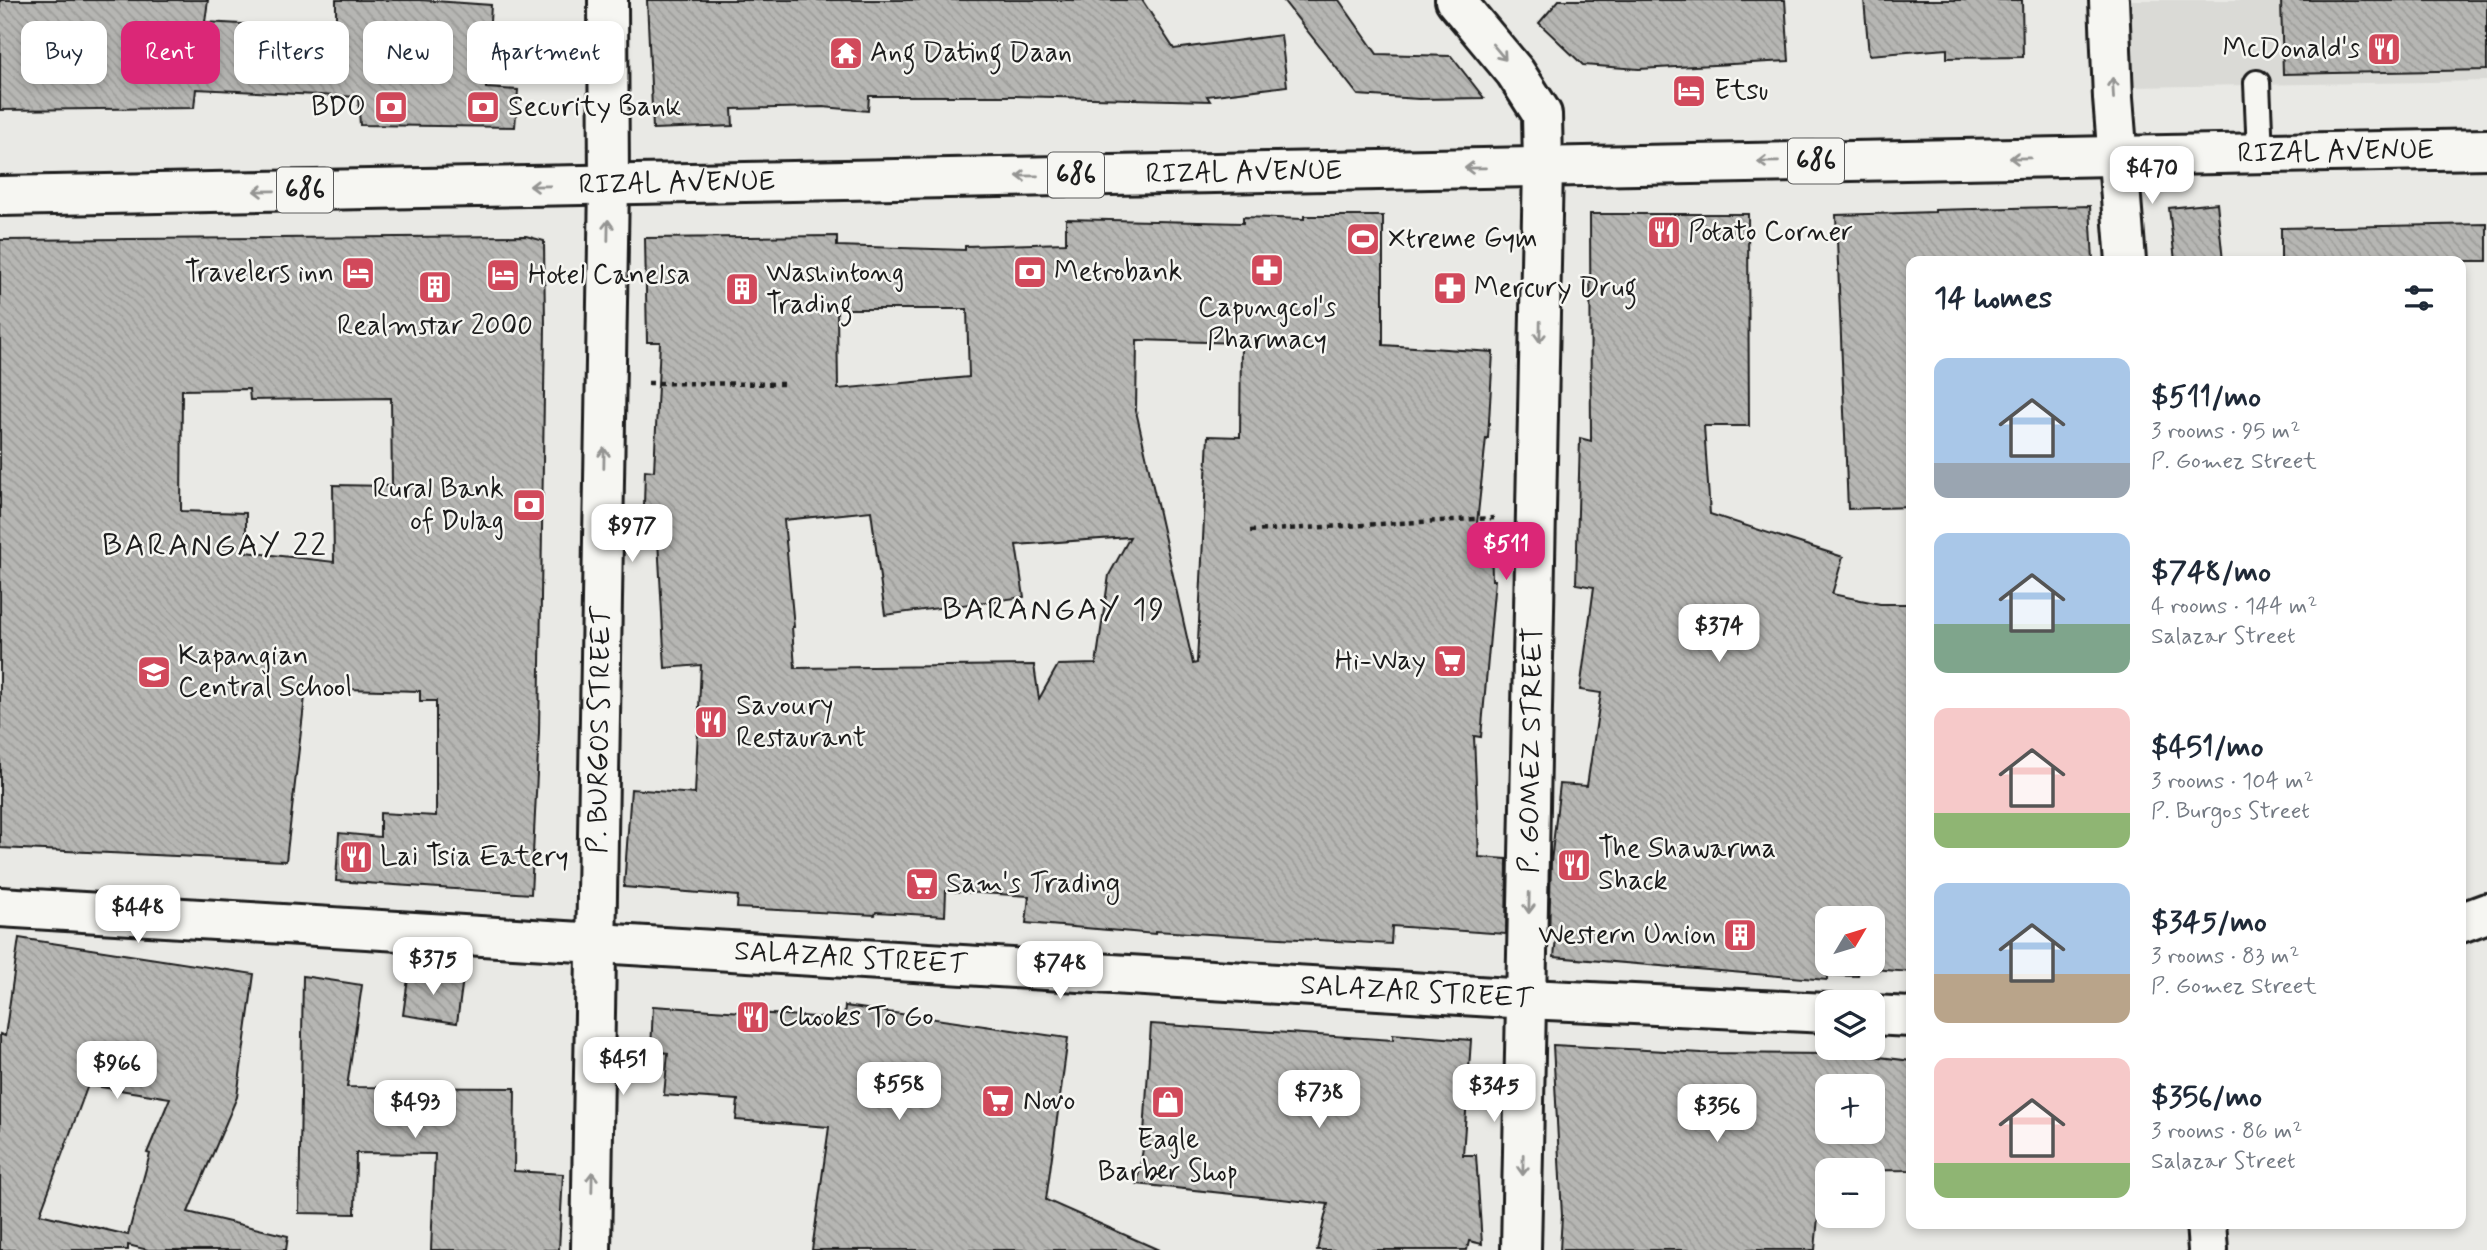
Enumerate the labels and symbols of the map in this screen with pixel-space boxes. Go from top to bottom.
restaurant icon: McDonald's [2365,30,2403,68]
place label: McDonald's [2223,31,2360,68]
temple icon: Ang Dating Daan [827,34,865,72]
place label: Ang Dating Daan [870,35,1072,75]
one-way arrow [1491,43,1507,61]
hotel icon: Etsu [1670,72,1708,110]
place label: Etsu [1714,73,1768,110]
one-way arrow [2106,76,2119,99]
bank icon: BDO [372,88,410,126]
bank icon: Security Bank [464,88,502,126]
place label: BDO [311,89,366,126]
place label: Security Bank [508,89,682,126]
street label: RIZAL AVENUE [2237,132,2434,172]
road number: 686 [1788,138,1844,184]
pin: $470 [2111,146,2193,206]
one-way arrow [2009,151,2032,164]
road number: 686 [1048,152,1104,198]
street label: RIZAL AVENUE [1145,152,1342,193]
one-way arrow [1757,155,1780,169]
one-way arrow [1464,161,1487,174]
street label: RIZAL AVENUE [578,163,775,204]
road number: 686 [277,168,333,212]
one-way arrow [1016,170,1039,183]
one-way arrow [529,179,552,192]
one-way arrow [253,184,276,198]
restaurant icon: Potato Corner [1645,213,1683,251]
place label: Potato Corner [1688,214,1853,251]
one-way arrow [601,219,615,242]
sports icon: Xtreme Gym [1344,220,1382,258]
place label: Xtreme Gym [1388,221,1538,258]
pharmacy icon: Capungcol's Pharmacy [1248,251,1286,289]
bank icon: Metrobank [1011,253,1049,291]
hotel icon: Travelers inn [339,254,377,292]
place label: Metrobank [1054,254,1183,291]
place label: Travelers inn [185,255,334,292]
place label: Washintong Trading [766,255,904,327]
hotel icon: Hotel Canelsa [484,256,522,294]
place label: Hotel Canelsa [528,257,690,294]
building icon: Realmstar 2000 [416,268,454,306]
pharmacy icon: Mercury Drug [1431,269,1469,307]
building icon: Washintong Trading [723,270,761,308]
place label: Mercury Drug [1474,270,1637,310]
place label: Capungcol's Pharmacy [1198,290,1336,359]
place label: Realmstar 2000 [337,308,533,345]
one-way arrow [1534,321,1547,344]
one-way arrow [597,447,611,470]
place label: Rural Bank of Dulag [373,471,504,540]
bank icon: Rural Bank of Dulag [510,486,548,524]
pin: $977 [591,504,673,564]
pin: $511 [1465,522,1547,582]
district label: BARANGAY 22 [102,525,328,567]
district label: BARANGAY 19 [942,589,1166,631]
pin: $374 [1678,604,1760,664]
street label: P. BURGOS STREET [579,605,620,854]
street label: P. GOMEZ STREET [1511,626,1553,874]
place label: Kapangian Central School [178,638,352,707]
supermarket icon: Hi-Way [1431,642,1469,680]
place label: Hi-Way [1335,643,1426,680]
school or university icon: Kapangian Central School [135,653,173,691]
place label: Savoury Restaurant [736,688,866,757]
restaurant icon: Savoury Restaurant [692,703,730,741]
place label: The Shawarma Shack [1598,831,1776,900]
restaurant icon: Lai Tsia Eatery [337,838,375,876]
place label: Lai Tsia Eatery [380,839,569,876]
restaurant icon: The Shawarma Shack [1555,846,1593,884]
supermarket icon: Sam's Trading [903,865,941,903]
place label: Sam's Trading [946,866,1120,905]
pin: $448 [97,886,179,945]
one-way arrow [1522,891,1536,914]
north arrow [1815,906,1885,976]
building icon: Western Union [1721,916,1759,954]
place label: Western Union [1538,917,1716,954]
street label: SALAZAR STREET [733,933,969,984]
pin: $375 [392,937,474,997]
pin: $748 [1019,942,1101,1001]
street label: SALAZAR STREET [1299,967,1535,1018]
restaurant icon: Chooks To Go [734,998,772,1036]
place label: Chooks To Go [778,999,934,1036]
pin: $451 [582,1038,664,1097]
pin: $966 [76,1042,158,1101]
pin: $558 [858,1062,940,1122]
pin: $345 [1453,1064,1535,1124]
pin: $738 [1278,1070,1360,1130]
pin: $493 [374,1080,456,1140]
supermarket icon: Novo [979,1082,1017,1120]
place label: Novo [1023,1083,1075,1120]
shop icon: Eagle Barber Shop [1149,1083,1187,1121]
pin: $356 [1676,1084,1758,1144]
place label: Eagle Barber Shop [1098,1122,1238,1191]
one-way arrow [1516,1154,1530,1177]
one-way arrow [585,1171,599,1194]

